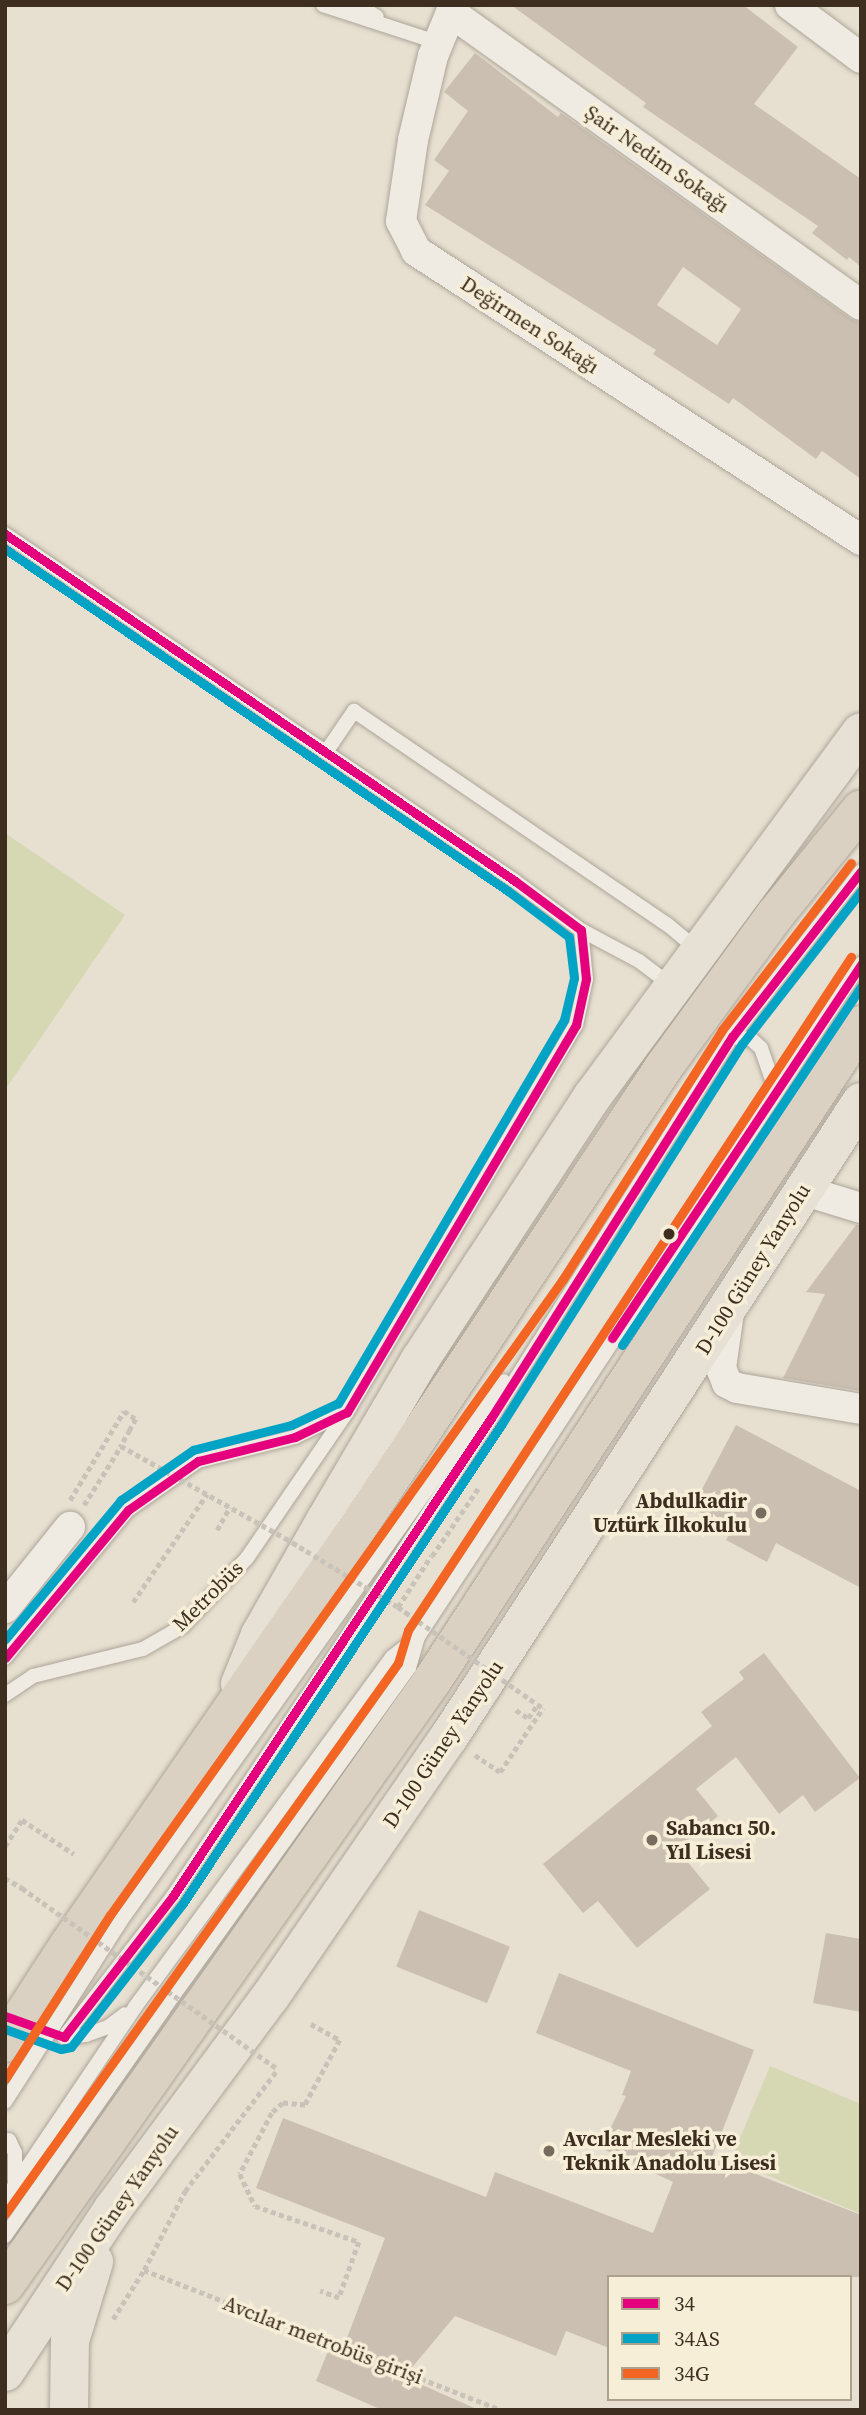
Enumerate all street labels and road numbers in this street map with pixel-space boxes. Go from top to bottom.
street label: Şair Nedim Sokağı [580,100,734,218]
street label: Değirmen Sokağı [456,271,604,379]
street label: D-100 Güney Yanyolu [690,1179,816,1359]
street label: Metrobüs [168,1556,248,1636]
street label: D-100 Güney Yanyolu [377,1655,509,1833]
street label: D-100 Güney Yanyolu [50,2120,184,2296]
street label: Avcılar metrobüs girişi [220,2290,426,2390]

